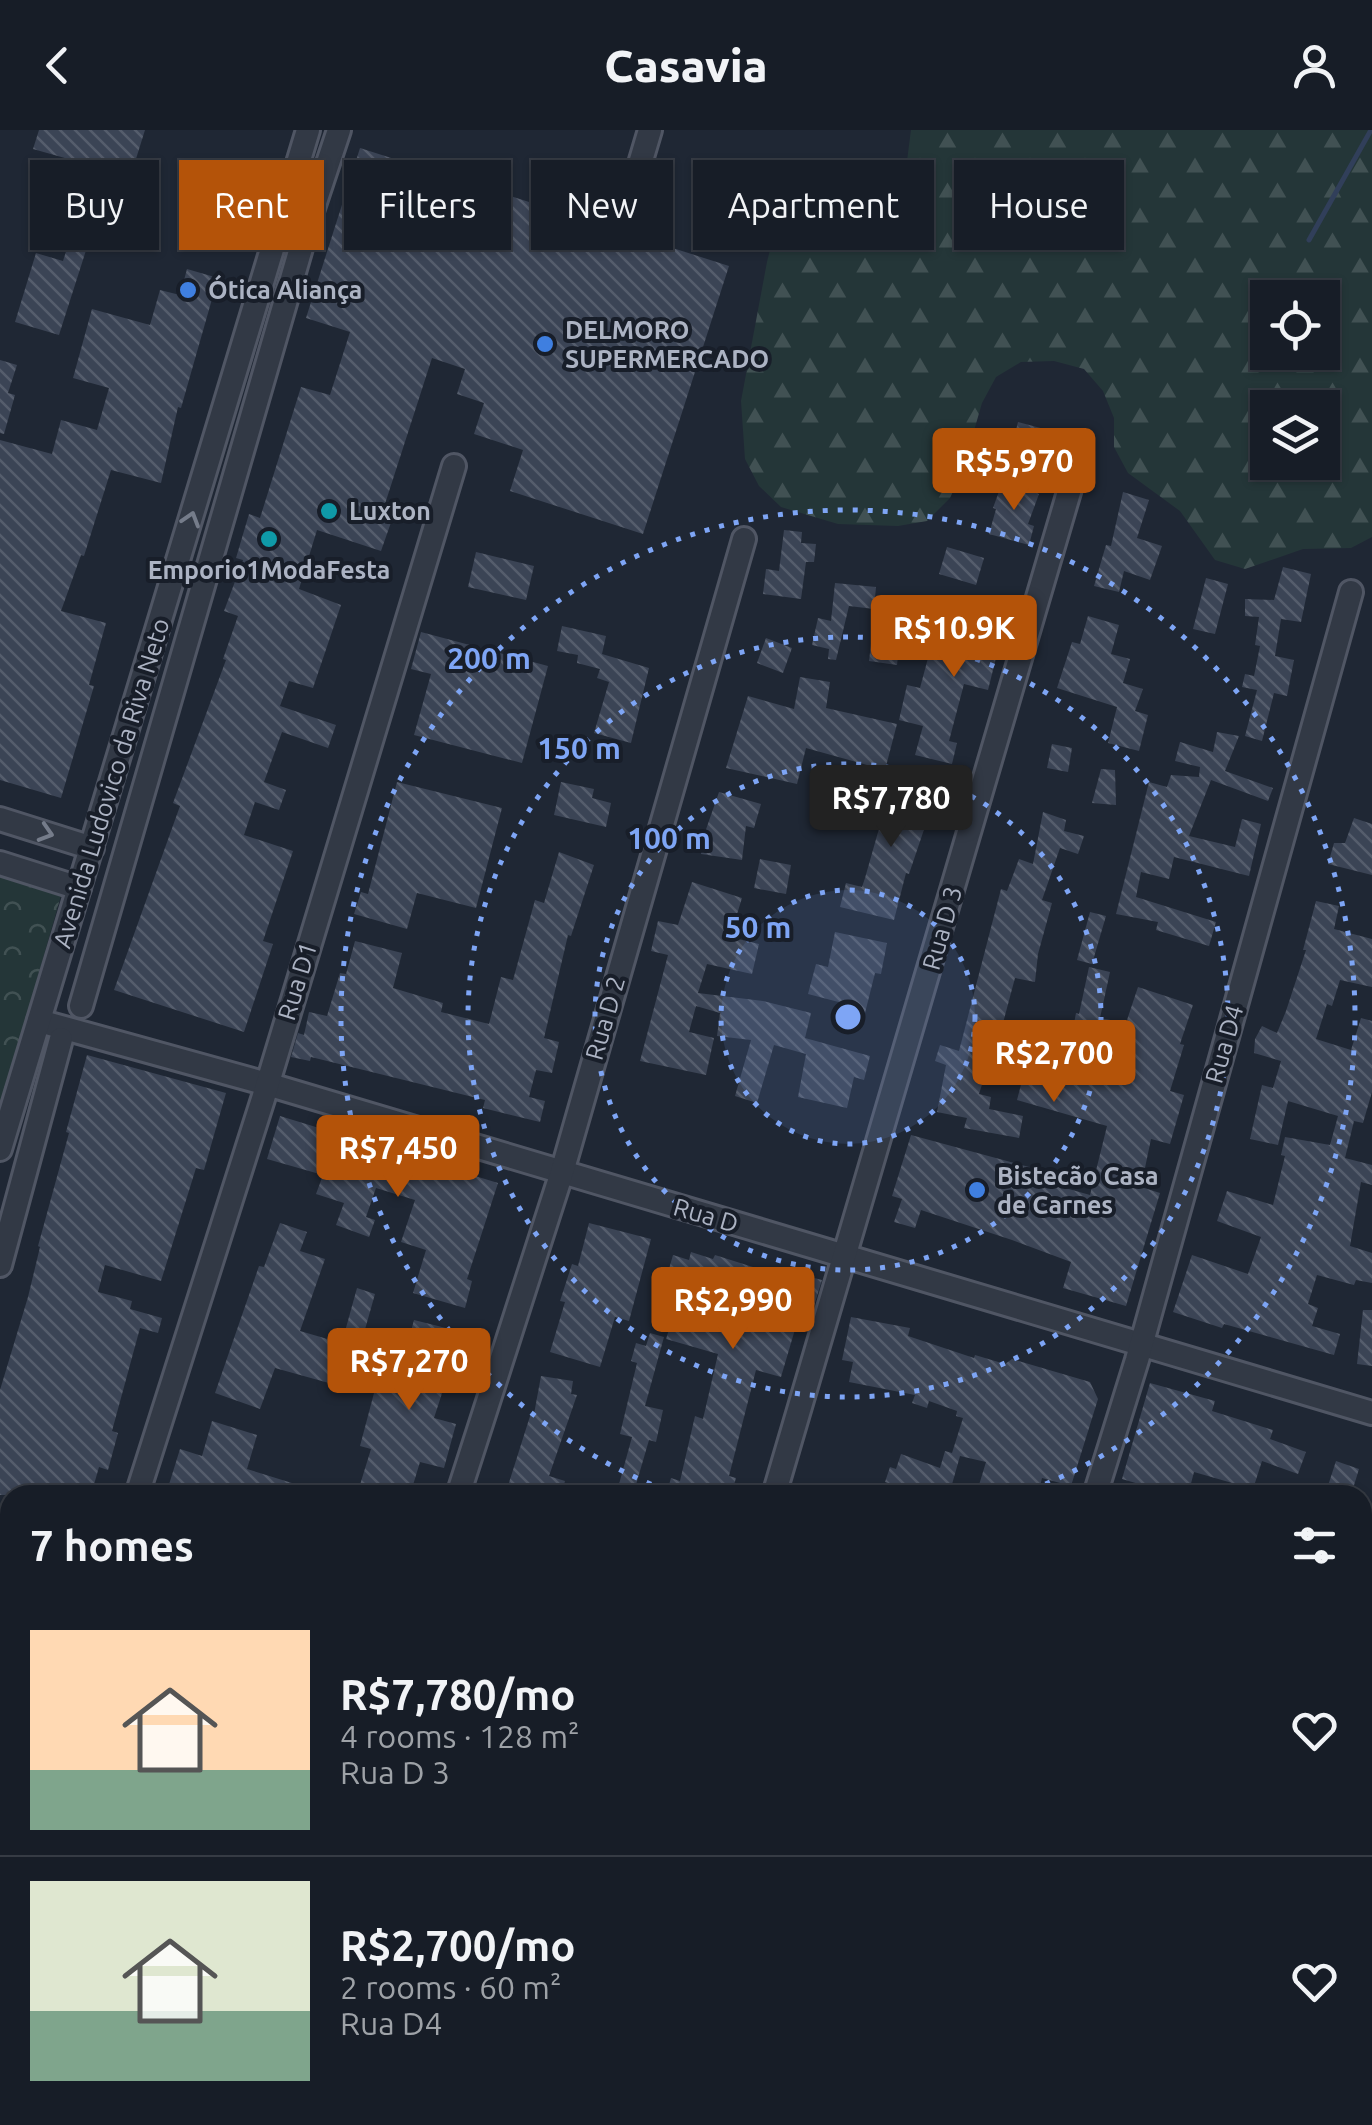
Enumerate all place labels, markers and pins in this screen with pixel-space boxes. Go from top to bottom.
place label: Ótica Aliança [208,274,362,305]
marker: Ótica Aliança [177,279,199,301]
place label: DELMORO SUPERMERCADO [565,316,769,373]
marker: DELMORO SUPERMERCADO [534,333,556,355]
pin: R$5,970 [922,428,1106,513]
place label: Luxton [349,497,431,525]
marker: Luxton [318,500,340,522]
marker: Emporio1ModaFesta [258,528,280,550]
place label: Emporio1ModaFesta [148,556,390,584]
pin: R$10.9K [862,595,1046,680]
pin: R$7,780 [799,765,983,850]
centre of rings [830,999,866,1035]
pin: R$2,700 [962,1020,1146,1105]
pin: R$7,450 [306,1115,490,1200]
place label: Bistecão Casa de Carnes [997,1162,1159,1219]
marker: Bistecão Casa de Carnes [966,1179,988,1201]
pin: R$2,990 [641,1267,825,1352]
pin: R$7,270 [317,1328,501,1413]

